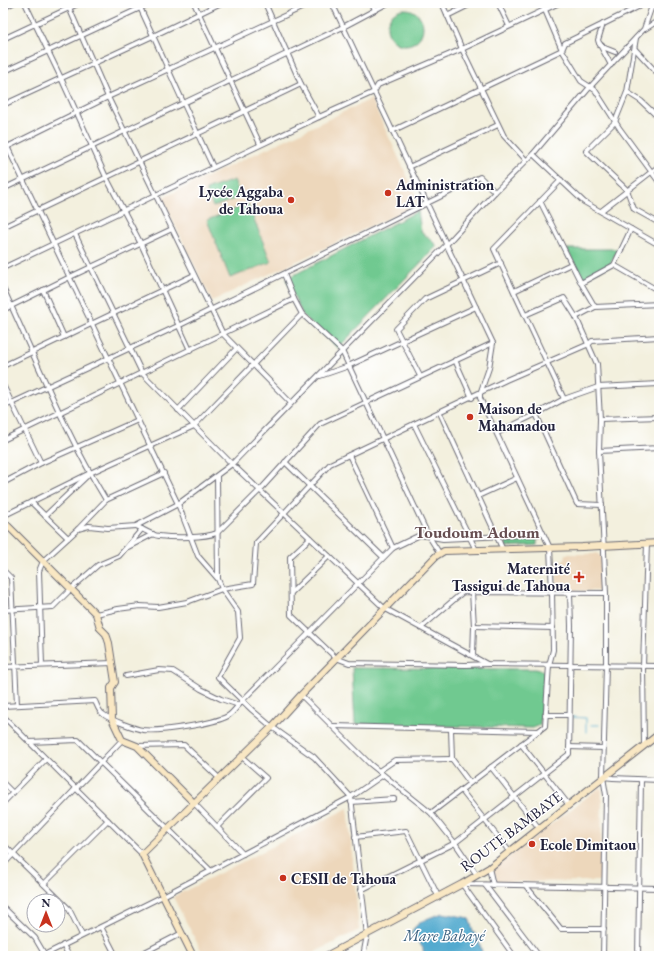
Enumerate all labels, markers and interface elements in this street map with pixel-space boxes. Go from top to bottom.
place label: Administration LAT [395,175,495,211]
place label: Lycée Aggaba de Tahoua [199,182,283,218]
marker: Administration LAT [383,188,393,198]
marker: Lycée Aggaba de Tahoua [286,195,296,205]
place label: Maison de Mahamadou [478,399,556,435]
marker: Maison de Mahamadou [465,412,475,422]
district label: Toudoum Adoum [414,521,540,543]
place label: Maternité Tassigui de Tahoua [452,559,570,595]
marker: Maternité Tassigui de Tahoua [573,571,585,583]
street label: ROUTE BAMBAYE [456,786,566,875]
place label: Ecole Dimitaou [540,835,637,854]
marker: Ecole Dimitaou [527,839,537,849]
place label: CESII de Tahoua [291,869,397,888]
marker: CESII de Tahoua [278,873,288,883]
north arrow [26,893,66,933]
text: N [42,896,51,910]
water label: Mare Babayé [402,925,486,946]

